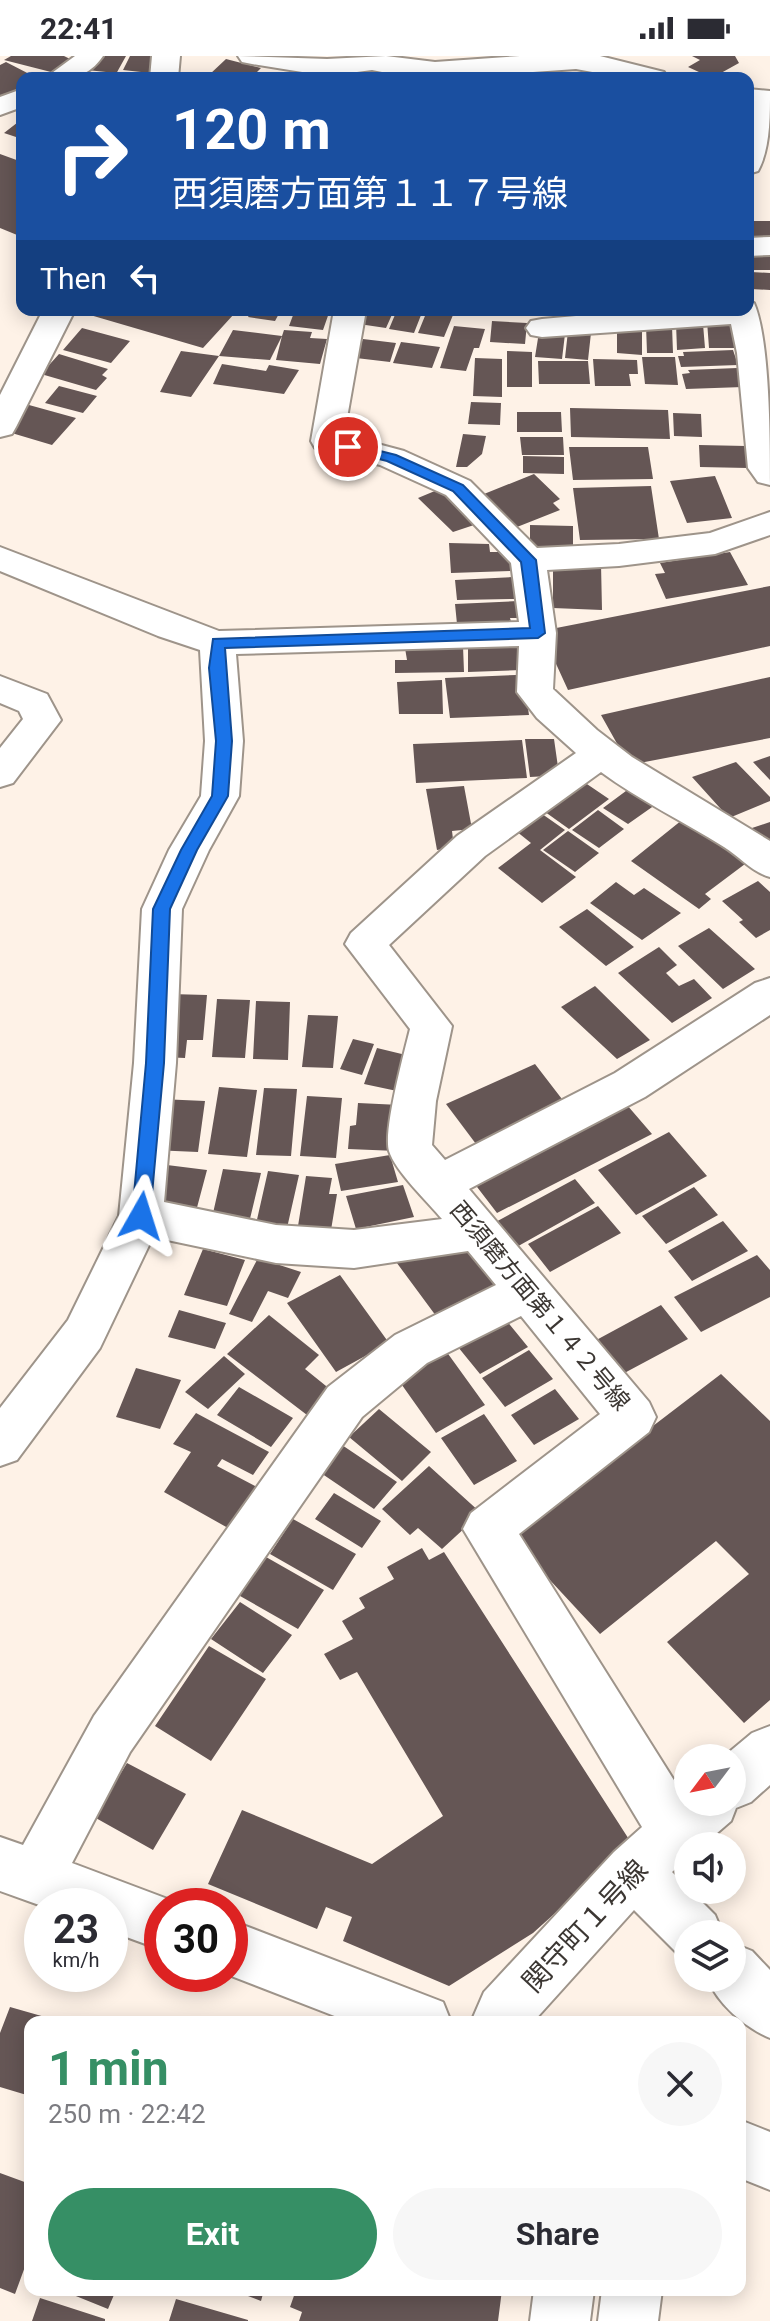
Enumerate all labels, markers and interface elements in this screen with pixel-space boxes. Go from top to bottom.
text: 22:41 [40,11,117,46]
text: 120 m [172,97,331,163]
icon: right [40,104,144,208]
text: 西須磨方面第１１７号線 [172,173,568,215]
icon: left [123,256,167,300]
text: Then [40,261,107,296]
pin [314,413,382,481]
icon: arrive [326,425,370,469]
position arrow [99,1174,183,1258]
street label: 西須磨方面第１４２号線 [444,1196,636,1416]
north arrow [674,1744,746,1816]
map controls [674,1744,746,1992]
button: sound [674,1832,746,1904]
street label: 関守町１号線 [516,1853,654,1999]
speed limit sign: 30 [144,1888,248,1992]
text: 23 [53,1906,99,1953]
button: layers [674,1920,746,1992]
text: km/h [53,1948,99,1972]
text: 1 min [48,2040,169,2097]
button: close [638,2042,722,2126]
text: 250 m · 22:42 [48,2099,206,2129]
button: Exit [48,2188,377,2280]
button: Share [393,2188,722,2280]

